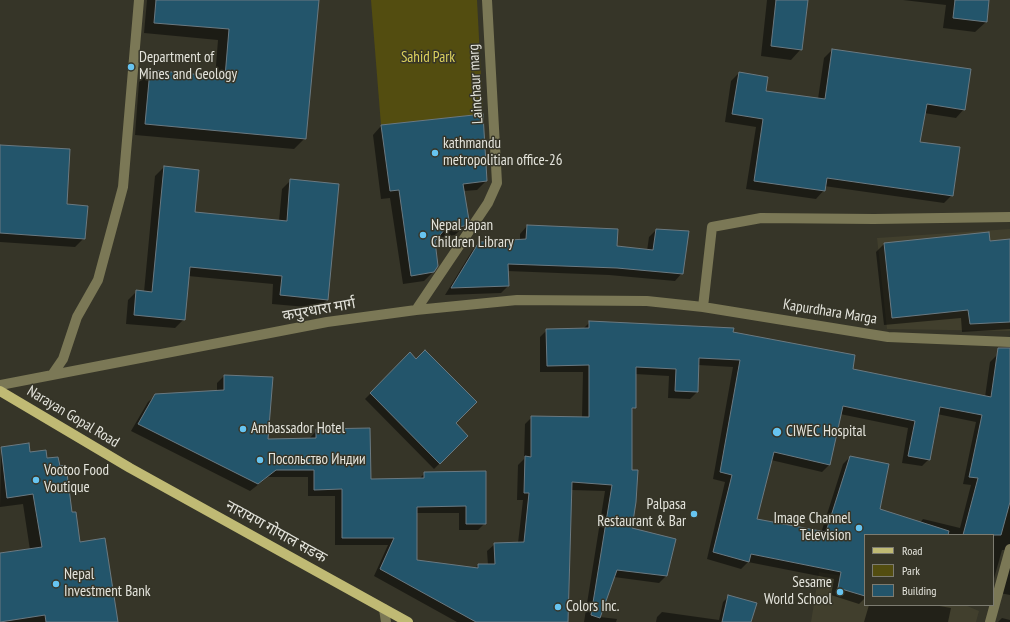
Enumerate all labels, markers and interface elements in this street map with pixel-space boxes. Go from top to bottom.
street label: Lainchaur marg [465,44,487,124]
place label: Department of Mines and Geology [139,49,237,84]
park label: Sahid Park [401,49,455,67]
marker: Department of Mines and Geology [126,62,136,72]
place label: kathmandu metropolitian office-26 [443,135,562,170]
marker: kathmandu metropolitian office-26 [430,148,440,158]
place label: Nepal Japan Children Library [431,217,514,252]
marker: Nepal Japan Children Library [418,230,428,240]
street label: कपुरधारा मार्ग [281,295,357,325]
street label: Kapurdhara Marga [782,296,878,328]
street label: Narayan Gopal Road [24,382,122,452]
place label: Ambassador Hotel [251,420,345,438]
place label: CIWEC Hospital [786,423,866,441]
marker: Ambassador Hotel [238,424,248,434]
marker: CIWEC Hospital [771,426,783,438]
place label: Посольство Индии [268,451,366,469]
marker: Посольство Индии [255,455,265,465]
place label: Vootoo Food Voutique [44,462,109,497]
marker: Vootoo Food Voutique [31,475,41,485]
place label: Palpasa Restaurant & Bar [597,496,686,531]
street label: नारायण गोपाल सडक [222,497,330,567]
marker: Palpasa Restaurant & Bar [689,509,699,519]
place label: Image Channel Television [774,510,851,545]
marker: Image Channel Television [854,523,864,533]
legend [864,534,994,606]
text: Road [902,543,922,558]
text: Park [902,563,920,578]
place label: Nepal Investment Bank [64,566,151,601]
place label: Sesame World School [764,574,832,609]
marker: Nepal Investment Bank [51,579,61,589]
text: Building [902,583,937,598]
marker: Sesame World School [835,587,845,597]
place label: Colors Inc. [566,598,619,616]
marker: Colors Inc. [553,602,563,612]

